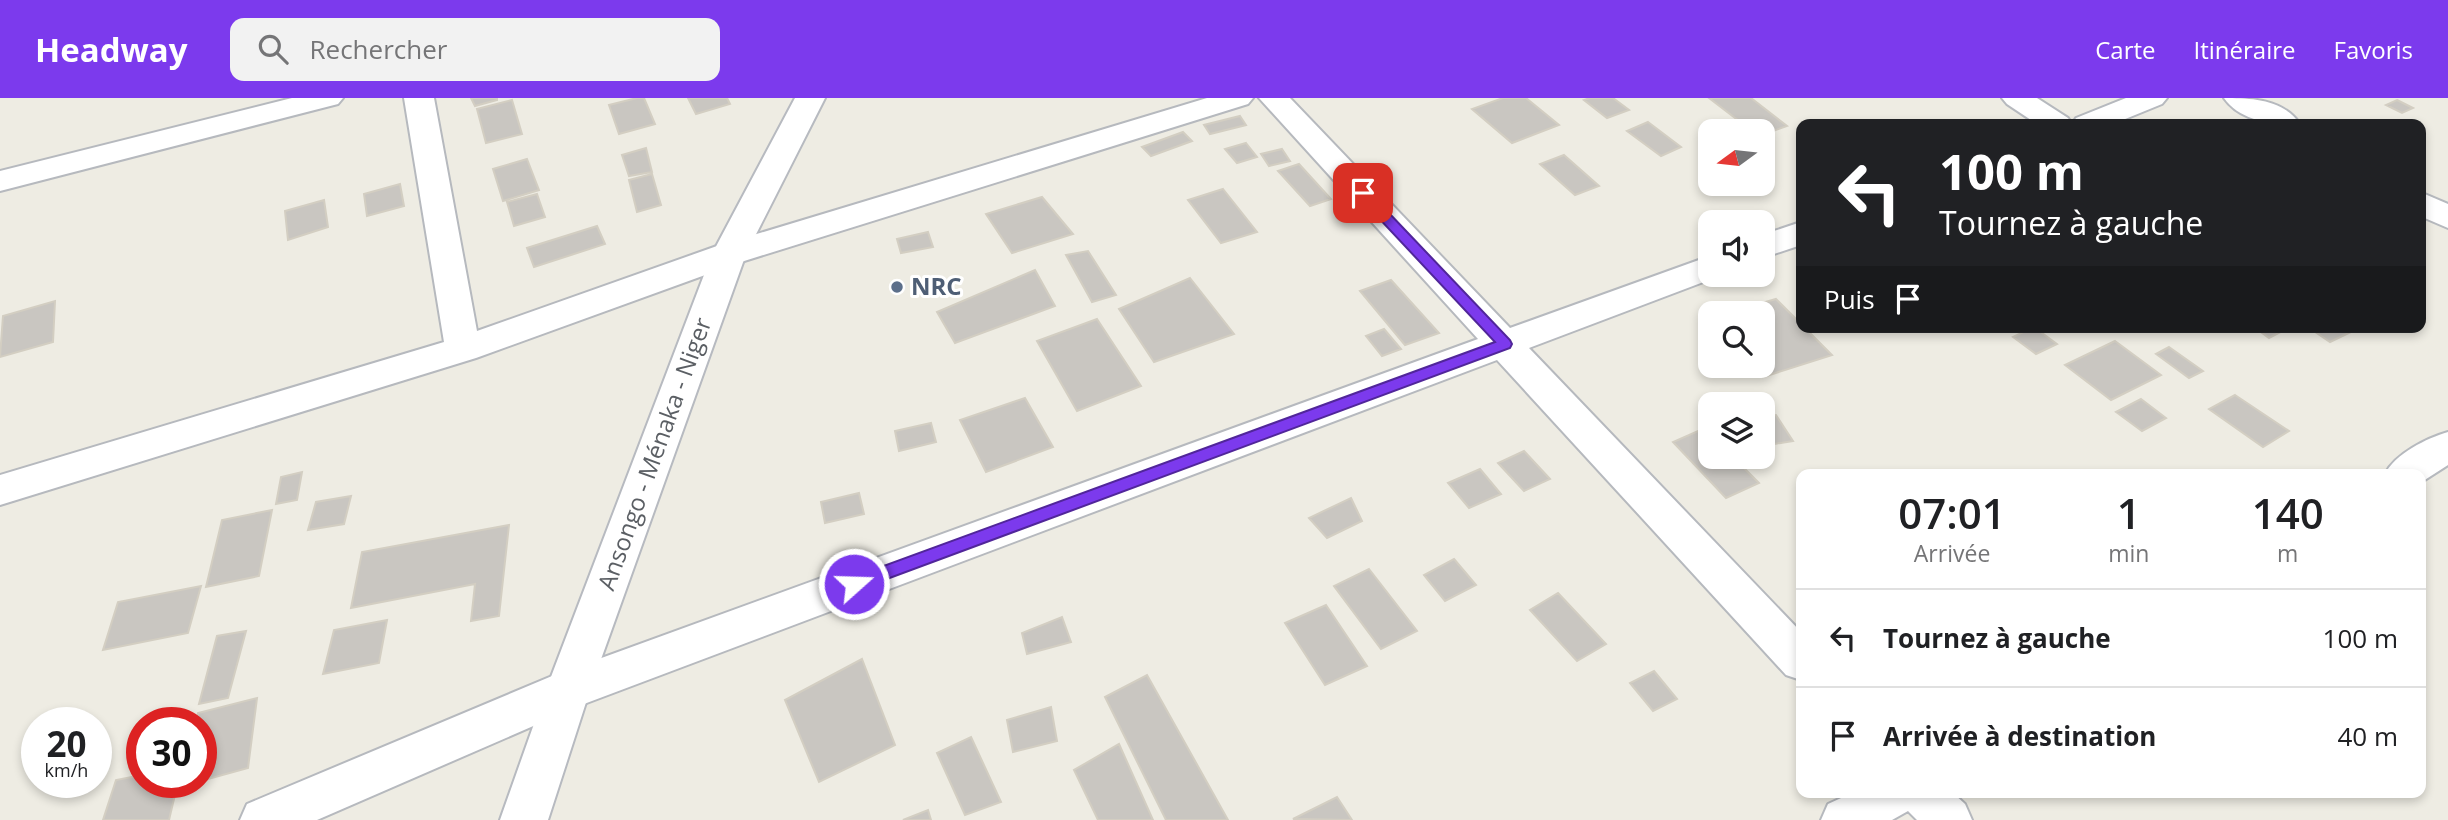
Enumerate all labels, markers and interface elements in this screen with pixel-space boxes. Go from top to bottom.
search box [230,18,720,81]
text: Headway [35,27,188,72]
icon: search [254,30,292,68]
text: Rechercher [310,31,447,67]
text: Carte [2095,33,2156,66]
text: Itinéraire [2194,33,2296,66]
text: Favoris [2334,33,2413,66]
north arrow [1698,119,1774,196]
map controls [1698,119,1775,469]
text: 100 m [1939,138,2084,204]
icon: left [1824,147,1915,238]
pin [1333,163,1393,223]
icon: arrive [1344,174,1382,212]
text: Tournez à gauche [1939,201,2203,244]
button: sound [1698,210,1775,287]
place label: NRC [911,269,962,302]
marker: NRC [889,279,905,295]
icon: arrive [1889,280,1927,318]
text: Puis [1824,281,1875,317]
button: search [1698,301,1775,378]
street label: Ansongo - Ménaka - Niger [589,312,718,594]
button: layers [1698,392,1775,469]
text: 07:01 [1898,484,2006,541]
text: 1 [2117,484,2141,541]
text: 140 [2252,484,2324,541]
text: Arrivée [1914,537,1990,569]
text: min [2108,537,2149,569]
text: m [2277,537,2298,569]
position arrow [817,547,891,621]
icon: left [1824,619,1862,657]
text: Tournez à gauche [1883,620,2111,656]
text: 100 m [2323,620,2398,656]
speed limit sign: 30 [126,707,217,798]
icon: arrive [1824,717,1862,755]
text: Arrivée à destination [1883,718,2156,754]
text: 40 m [2337,718,2398,754]
text: 20 [46,720,87,767]
text: km/h [45,758,88,782]

